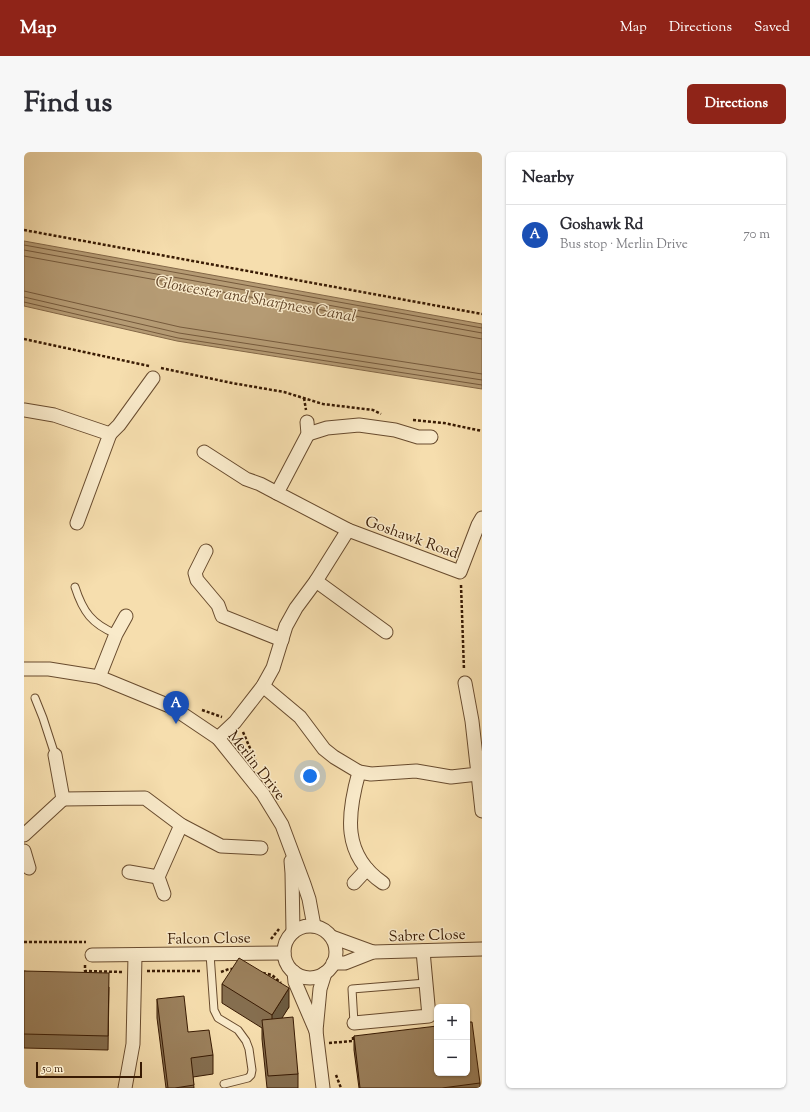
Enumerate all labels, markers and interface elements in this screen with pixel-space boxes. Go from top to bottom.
text: Map [20,15,57,42]
text: Map [620,18,647,38]
text: Directions [669,18,732,38]
text: Saved [754,18,790,38]
text: Find us [24,84,112,124]
button: Directions [687,84,786,124]
text: Nearby [522,166,574,190]
text: Goshawk Rd [560,215,643,236]
text: A [530,226,540,244]
text: 70 m [743,226,770,244]
text: Bus stop · Merlin Drive [560,236,688,254]
water label: Gloucester and Sharpness Canal [153,271,358,329]
street label: Goshawk Road [362,512,462,565]
pin: A [163,691,189,724]
street label: Merlin Drive [222,727,290,805]
your location [300,766,320,786]
street label: Sabre Close [388,925,466,948]
street label: Falcon Close [167,928,251,951]
map controls [434,1004,470,1076]
button: + [434,1004,470,1040]
button: − [434,1040,470,1076]
scale bar [36,1060,142,1079]
text: 50 m [42,1061,63,1077]

